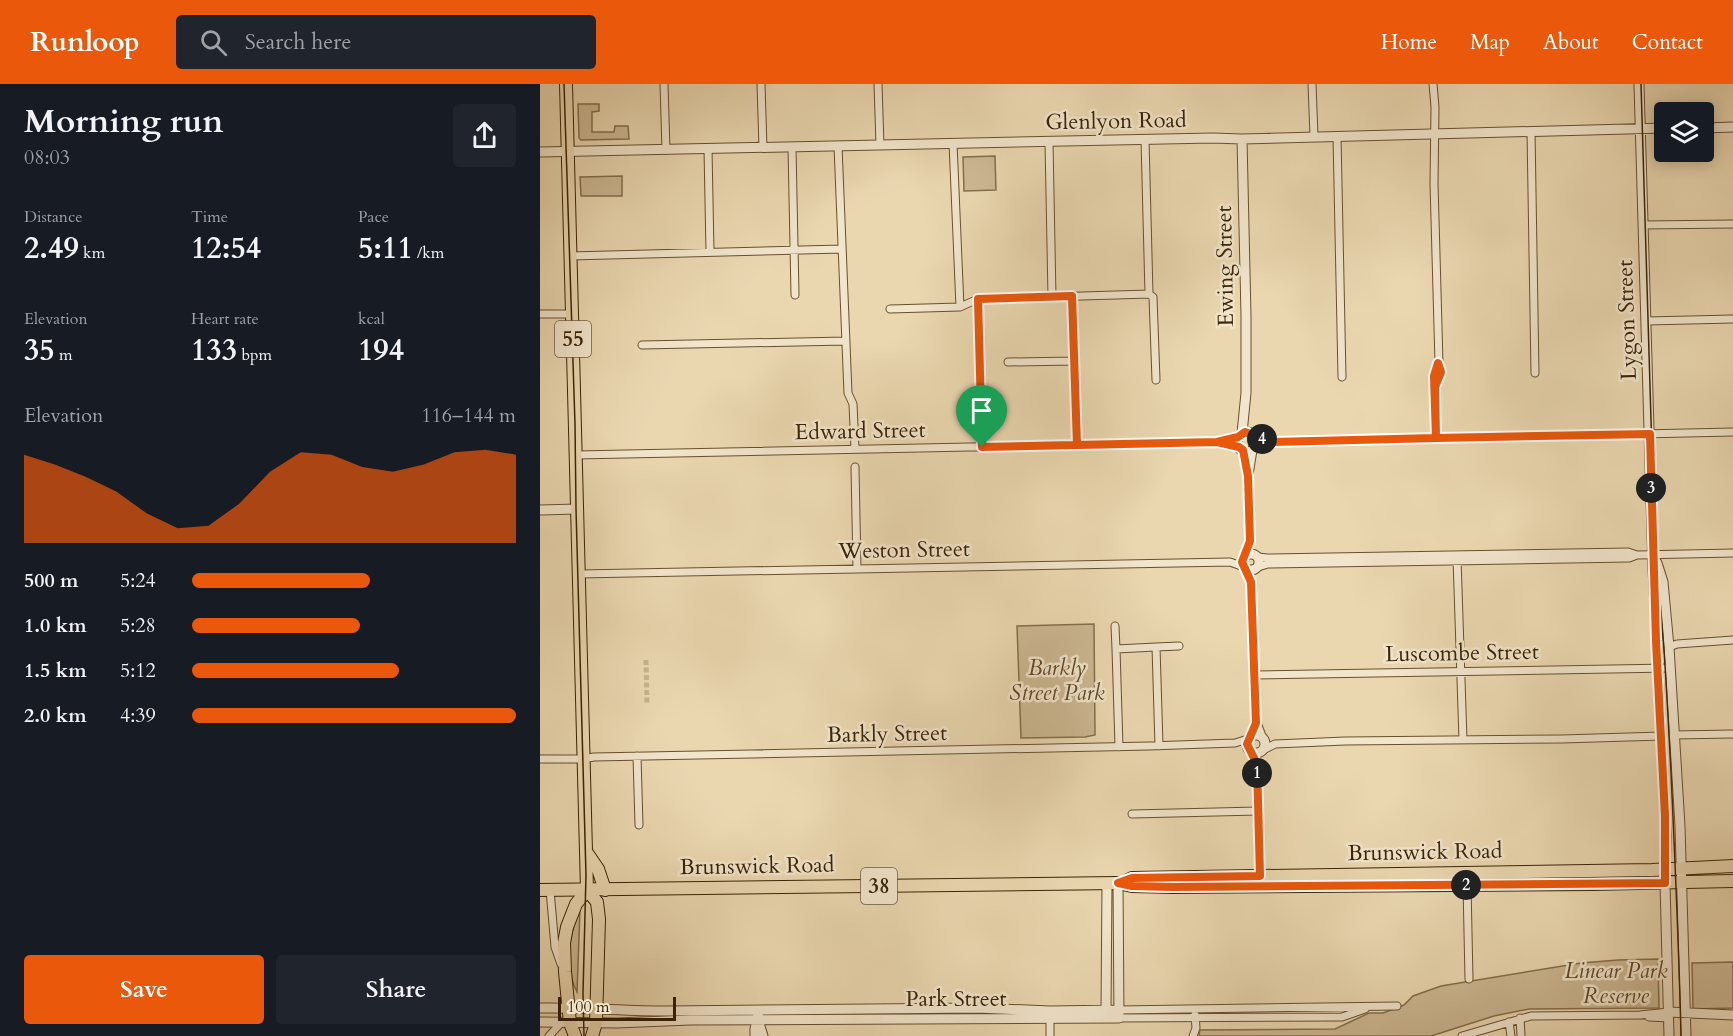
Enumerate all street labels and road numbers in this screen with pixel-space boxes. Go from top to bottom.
street label: Glenlyon Road [1045,105,1187,137]
street label: Ewing Street [1209,205,1241,327]
street label: Lygon Street [1610,259,1644,381]
road number: 55 [555,321,591,357]
street label: Edward Street [794,415,926,447]
street label: Weston Street [837,534,970,566]
street label: Luscombe Street [1385,637,1539,669]
street label: Barkly Street [827,718,947,750]
street label: Brunswick Road [1347,836,1503,868]
street label: Brunswick Road [679,850,835,882]
road number: 38 [861,868,897,904]
street label: Park Street [905,984,1007,1014]

